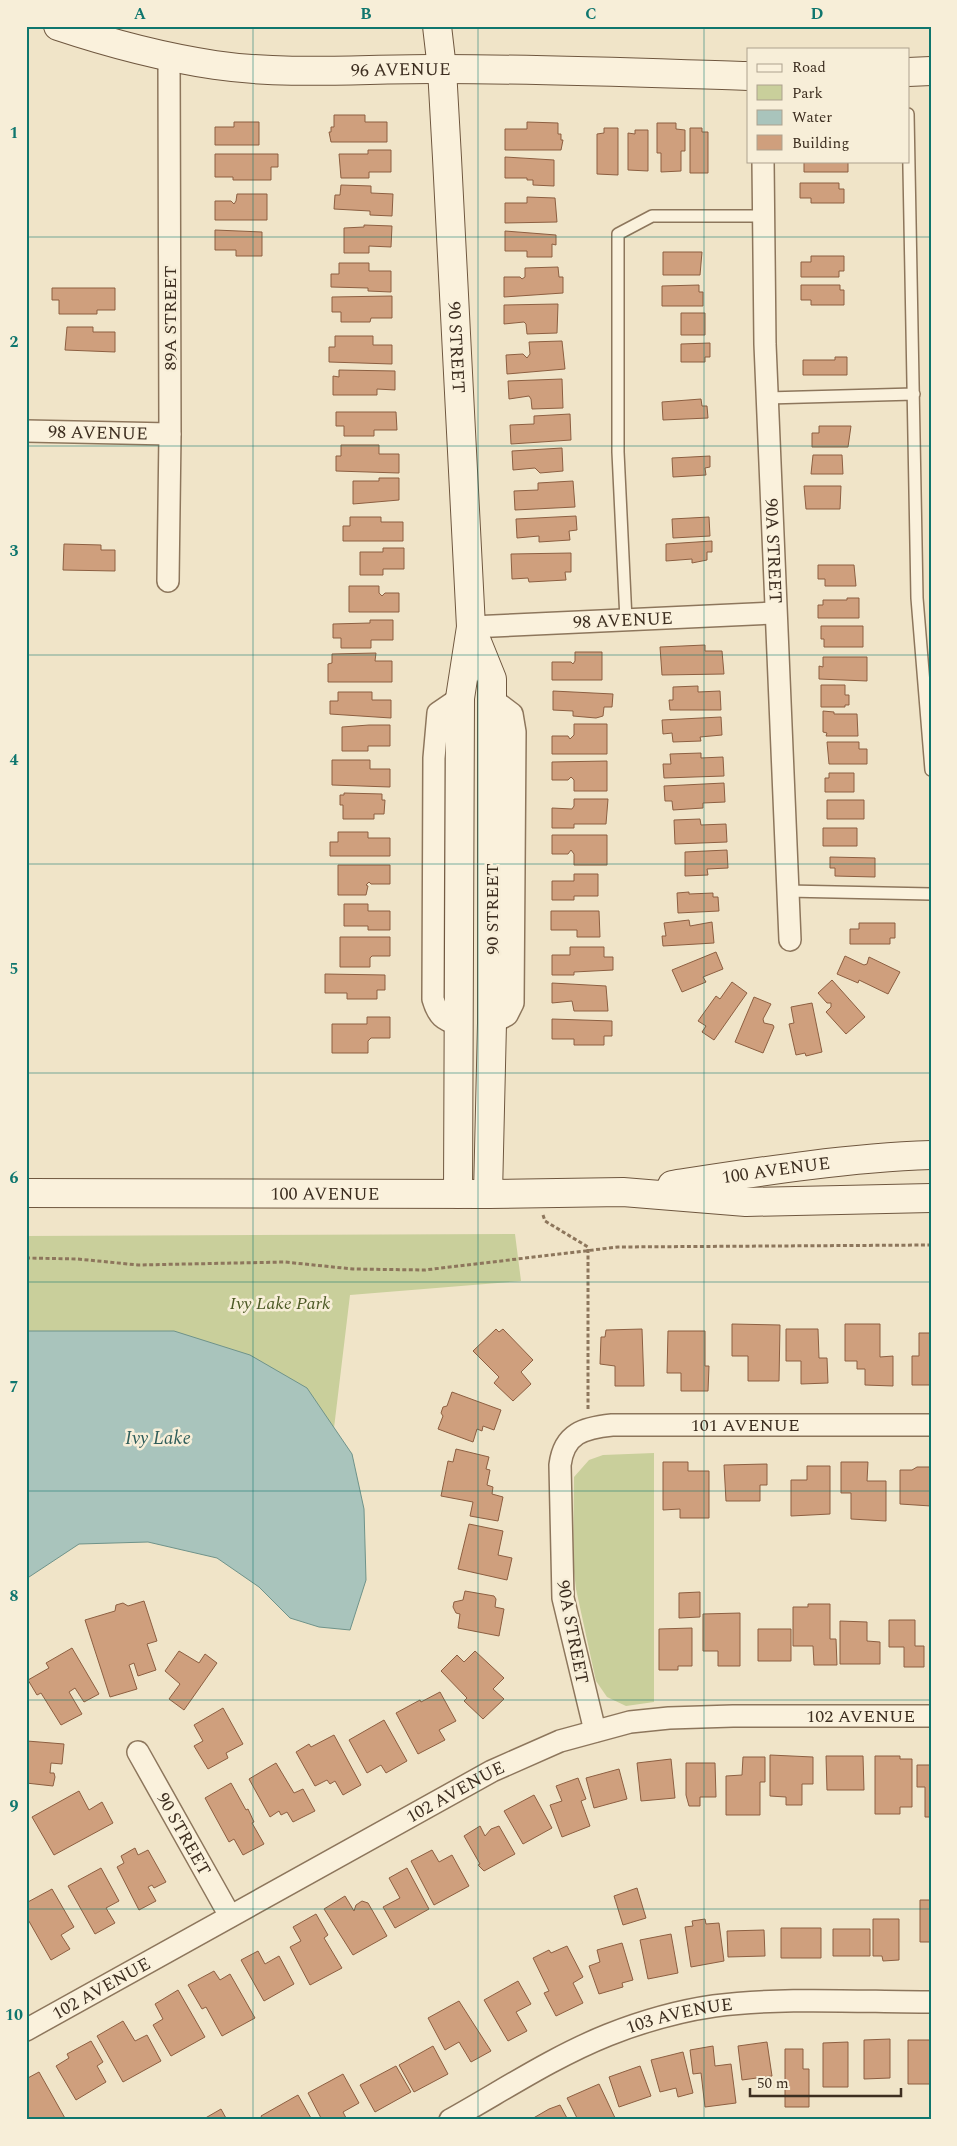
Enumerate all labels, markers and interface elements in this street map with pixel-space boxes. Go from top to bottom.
text: A [134,2,147,26]
text: B [360,2,372,26]
text: C [585,2,597,26]
text: D [811,2,824,26]
legend [747,48,910,162]
street label: 96 AVENUE [351,56,451,84]
text: Road [792,56,826,79]
text: Park [792,82,823,105]
text: Water [792,106,832,129]
text: 1 [10,121,18,145]
text: Building [792,132,849,155]
street label: 89A STREET [157,265,184,371]
street label: 90 STREET [440,301,472,394]
text: 2 [10,330,19,354]
street label: 98 AVENUE [48,418,148,448]
street label: 90A STREET [757,498,789,604]
text: 3 [10,539,19,563]
street label: 98 AVENUE [572,605,673,636]
text: 4 [10,748,19,772]
street label: 90 STREET [479,863,506,955]
text: 5 [10,957,18,981]
street label: 100 AVENUE [720,1150,832,1191]
text: 6 [10,1166,19,1190]
street label: 100 AVENUE [270,1181,380,1208]
park label: Ivy Lake Park [230,1290,331,1317]
text: 7 [10,1375,19,1399]
street label: 101 AVENUE [691,1412,800,1439]
water label: Ivy Lake [125,1424,191,1453]
street label: 90A STREET [549,1578,596,1686]
text: 8 [10,1584,19,1608]
street label: 102 AVENUE [806,1703,915,1730]
street label: 102 AVENUE [401,1754,509,1830]
street label: 90 STREET [149,1788,218,1881]
text: 9 [10,1794,19,1818]
street label: 102 AVENUE [47,1950,156,2027]
street label: 103 AVENUE [622,1991,734,2041]
text: 10 [5,2003,23,2027]
scale bar [750,2066,901,2098]
text: 50 m [757,2072,789,2095]

